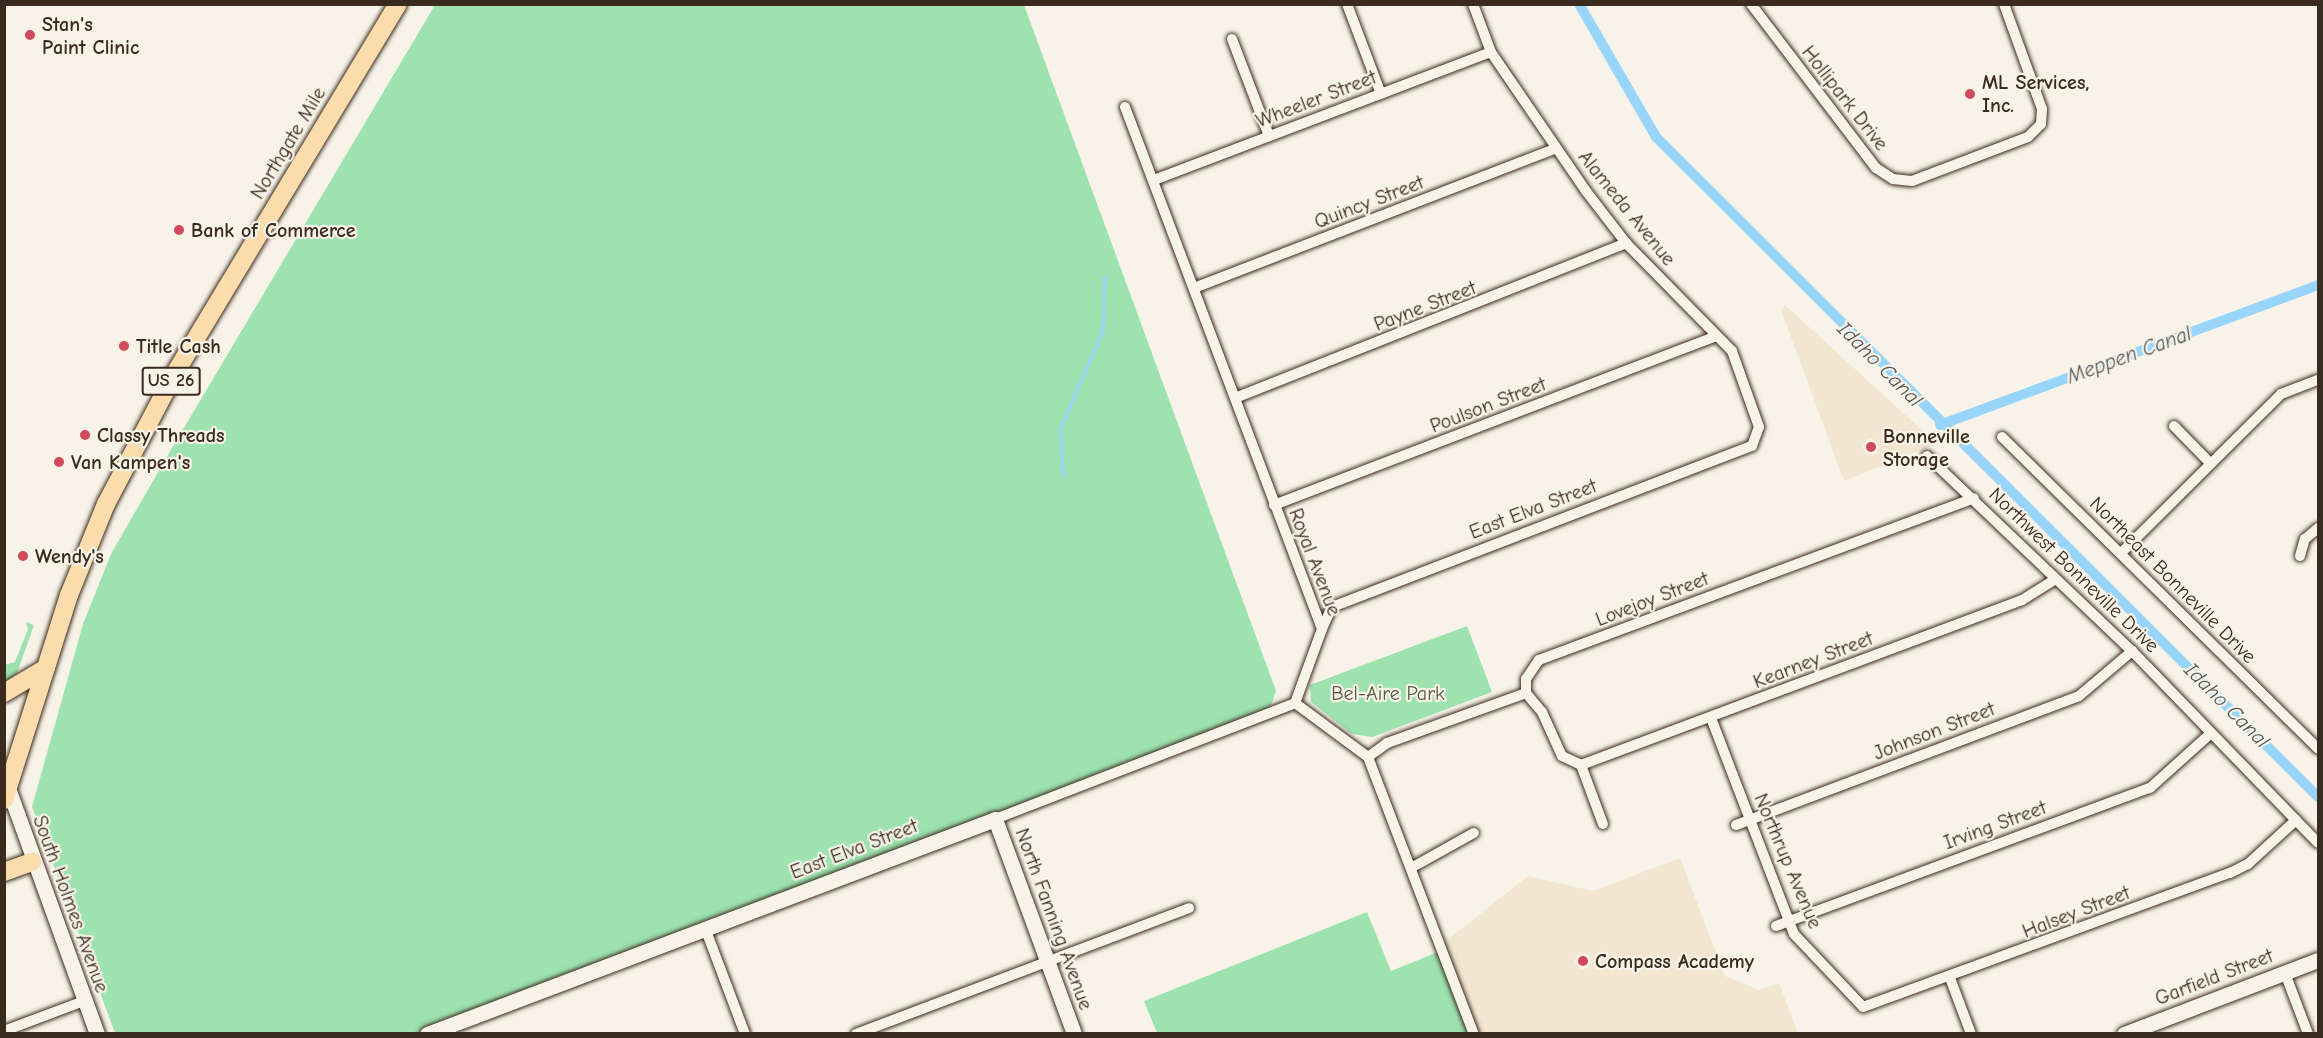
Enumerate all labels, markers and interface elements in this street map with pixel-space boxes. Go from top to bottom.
place label: Stan's Paint Clinic [42,12,139,59]
marker: Stan's Paint Clinic [23,28,37,42]
street label: Hollipark Drive [1797,41,1893,155]
street label: Wheeler Street [1252,65,1380,133]
place label: ML Services, Inc. [1982,70,2089,117]
street label: Northgate Mile [245,83,331,203]
marker: ML Services, Inc. [1963,87,1977,101]
street label: Alameda Avenue [1573,146,1681,270]
street label: Quincy Street [1311,170,1427,234]
place label: Bank of Commerce [191,218,356,242]
marker: Bank of Commerce [172,223,186,237]
street label: Payne Street [1371,276,1479,336]
water label: Idaho Canal [1832,316,1928,412]
water label: Meppen Canal [2063,321,2195,389]
place label: Title Cash [136,334,221,358]
marker: Title Cash [117,339,131,353]
road number: US 26 [141,366,201,396]
street label: Poulson Street [1427,372,1549,438]
place label: Classy Threads [97,423,225,447]
place label: Bonneville Storage [1883,424,1970,471]
marker: Classy Threads [78,428,92,442]
marker: Bonneville Storage [1864,440,1878,454]
place label: Van Kampen's [71,450,190,474]
marker: Van Kampen's [52,455,66,469]
street label: East Elva Street [1466,474,1600,544]
street label: Northwest Bonneville Drive [1984,483,2164,657]
street label: Northeast Bonneville Drive [2085,492,2261,668]
street label: Royal Avenue [1284,505,1346,619]
place label: Wendy's [35,544,104,568]
marker: Wendy's [16,549,30,563]
street label: Lovejoy Street [1592,566,1712,632]
street label: Kearney Street [1750,626,1876,694]
water label: Idaho Canal [2179,657,2275,753]
park label: Bel-Aire Park [1331,681,1445,705]
street label: Johnson Street [1870,697,1998,765]
street label: Northrup Avenue [1749,790,1827,932]
street label: Irving Street [1941,795,2049,855]
street label: South Holmes Avenue [28,812,114,996]
street label: East Elva Street [787,814,921,884]
street label: North Fanning Avenue [1010,825,1098,1013]
street label: Halsey Street [2019,881,2133,943]
street label: Garfield Street [2152,943,2276,1011]
place label: Compass Academy [1595,949,1754,973]
marker: Compass Academy [1576,954,1590,968]

